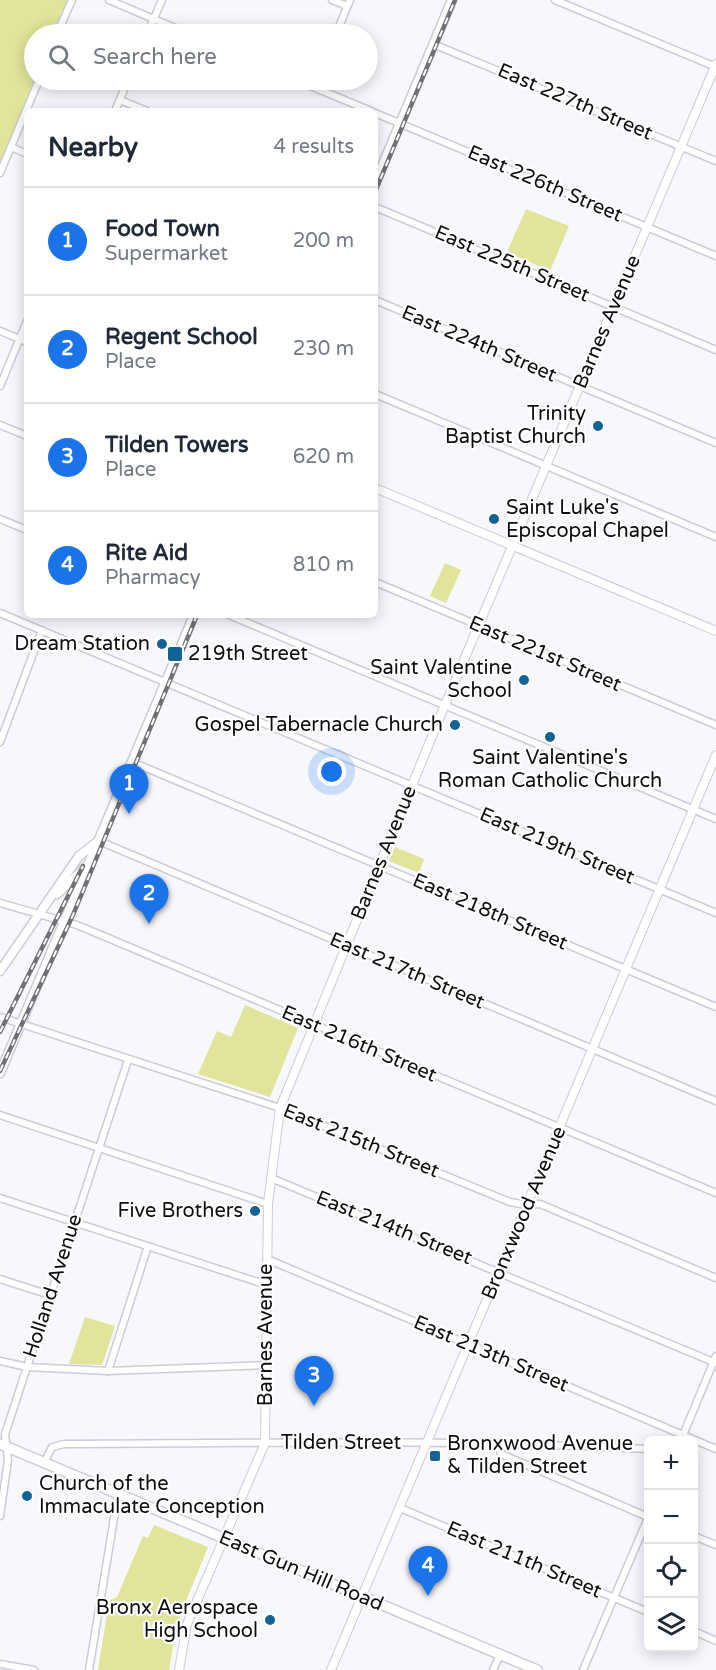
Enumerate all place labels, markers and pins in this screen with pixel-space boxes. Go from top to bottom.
place label: Trinity Baptist Church [445,402,586,449]
marker: Trinity Baptist Church [591,419,605,433]
place label: Saint Luke's Episcopal Chapel [506,496,669,543]
marker: Saint Luke's Episcopal Chapel [487,512,501,526]
place label: Dream Station [14,632,150,656]
marker: Dream Station [155,637,169,651]
place label: 219th Street [188,642,308,666]
marker: 219th Street [166,645,184,663]
place label: Saint Valentine School [370,656,512,703]
marker: Saint Valentine School [517,673,531,687]
place label: Gospel Tabernacle Church [195,713,443,737]
marker: Gospel Tabernacle Church [448,718,462,732]
marker: Saint Valentine's Roman Catholic Church [543,730,557,744]
place label: Saint Valentine's Roman Catholic Church [438,746,662,793]
pin: 1 [110,764,148,814]
pin: 2 [130,874,168,924]
place label: Five Brothers [118,1199,243,1223]
marker: Five Brothers [248,1204,262,1218]
pin: 3 [294,1356,334,1406]
place label: Bronxwood Avenue & Tilden Street [447,1432,633,1479]
marker: Bronxwood Avenue & Tilden Street [428,1449,442,1463]
place label: Church of the Immaculate Conception [39,1472,265,1519]
marker: Church of the Immaculate Conception [20,1489,34,1503]
pin: 4 [408,1546,448,1596]
place label: Bronx Aerospace High School [96,1596,258,1643]
marker: Bronx Aerospace High School [263,1613,277,1627]

